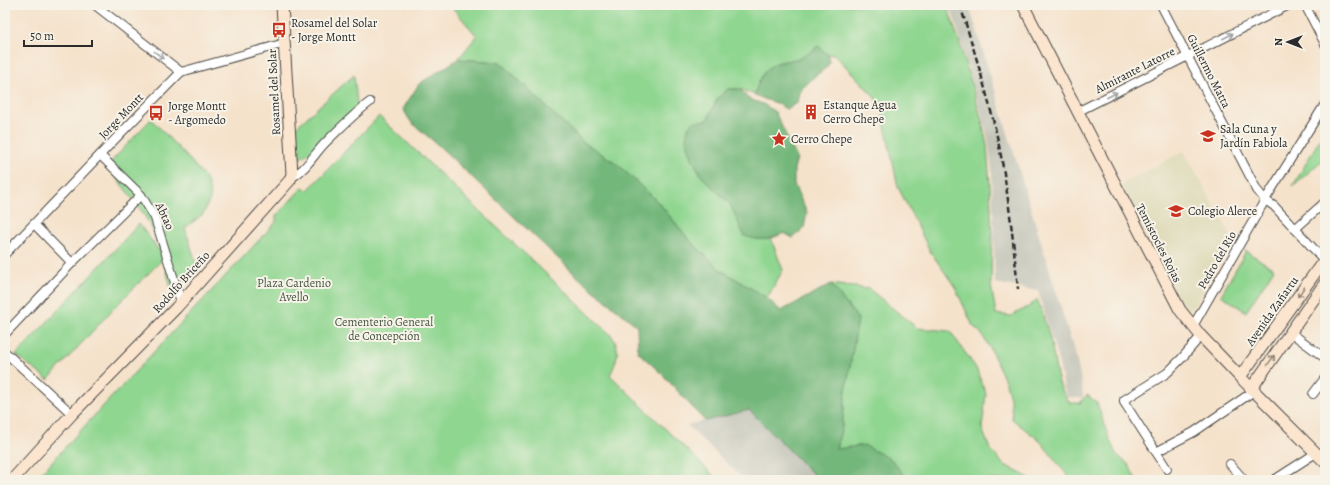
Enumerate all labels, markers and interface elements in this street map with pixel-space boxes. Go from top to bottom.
place label: Rosamel del Solar - Jorge Montt [291,15,378,45]
bus stop icon: Rosamel del Solar - Jorge Montt [270,21,288,39]
scale bar [24,22,92,48]
north arrow [1268,22,1308,62]
text: 50 m [30,28,54,44]
street label: Guillermo Matta [1183,31,1235,111]
one-way arrow [1222,32,1234,39]
text: N [1271,38,1286,46]
street label: Almirante Latorre [1092,43,1178,97]
street label: Rosamel del Solar [264,48,284,136]
one-way arrow [154,50,165,59]
street label: Jorge Montt [95,89,147,142]
one-way arrow [1106,90,1118,98]
place label: Estanque Agua Cerro Chepe [823,97,897,127]
place label: Jorge Montt - Argomedo [168,98,226,128]
building icon: Estanque Agua Cerro Chepe [802,103,820,121]
bus stop icon: Jorge Montt - Argomedo [147,104,165,122]
place label: Sala Cuna y Jardín Fabiola [1220,121,1288,151]
school or university icon: Sala Cuna y Jardín Fabiola [1199,127,1217,145]
place icon: Cerro Chepe [770,130,788,148]
place label: Cerro Chepe [791,131,852,147]
street label: Abtao [151,199,178,232]
street label: Temístocles Rojas [1132,201,1186,285]
school or university icon: Colegio Alerce [1167,202,1185,220]
place label: Colegio Alerce [1188,203,1257,219]
street label: Pedro del Río [1194,228,1240,292]
street label: Rodolfo Briceño [149,247,213,316]
street label: Avenida Zañartu [1242,273,1302,350]
park label: Plaza Cardenio Avello [257,275,331,305]
one-way arrow [1297,286,1305,297]
park label: Cementerio General de Concepción [335,314,433,344]
one-way arrow [1267,355,1275,366]

